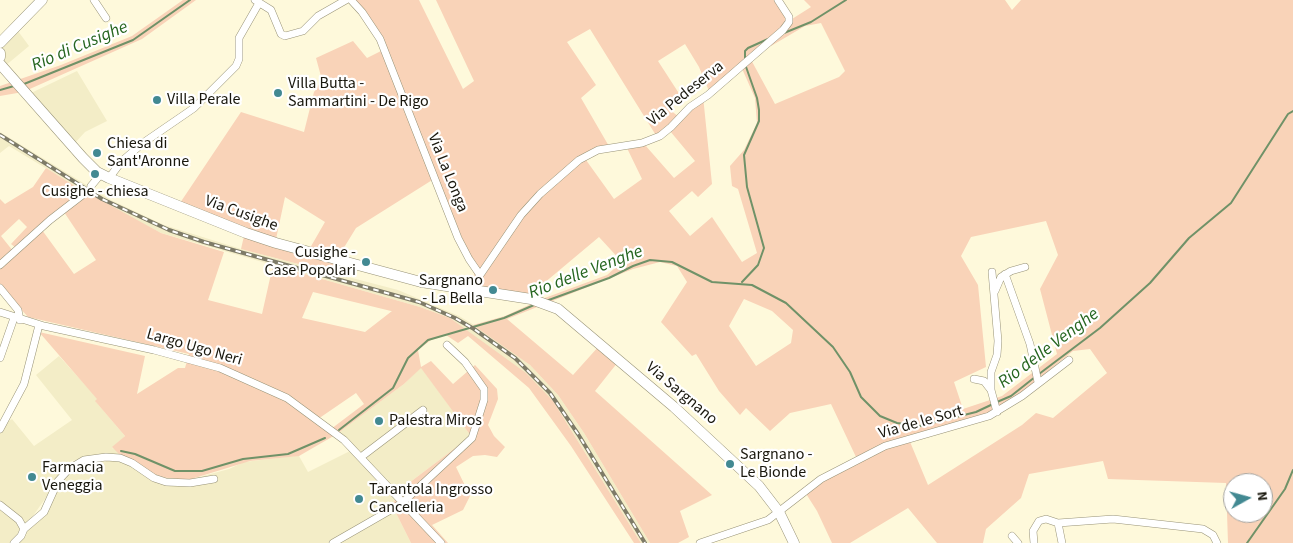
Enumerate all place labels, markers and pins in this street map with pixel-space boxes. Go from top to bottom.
place label: Villa Butta - Sammartini - De Rigo [288,74,429,112]
marker: Villa Butta - Sammartini - De Rigo [272,87,284,99]
place label: Villa Perale [167,90,240,110]
marker: Villa Perale [151,94,163,106]
place label: Chiesa di Sant'Aronne [107,134,189,172]
marker: Chiesa di Sant'Aronne [91,147,103,159]
marker: Cusighe - chiesa [89,168,101,180]
place label: Cusighe - chiesa [41,182,149,202]
place label: Cusighe - Case Popolari [264,243,356,281]
marker: Cusighe - Case Popolari [360,256,372,268]
place label: Sargnano - La Bella [419,271,483,309]
marker: Sargnano - La Bella [487,284,499,296]
place label: Palestra Miros [389,411,482,431]
marker: Palestra Miros [373,415,385,427]
place label: Sargnano - Le Bionde [740,445,812,483]
place label: Farmacia Veneggia [42,458,104,496]
marker: Sargnano - Le Bionde [724,458,736,470]
marker: Farmacia Veneggia [26,471,38,483]
place label: Tarantola Ingrosso Cancelleria [369,480,493,518]
marker: Tarantola Ingrosso Cancelleria [353,493,365,505]

